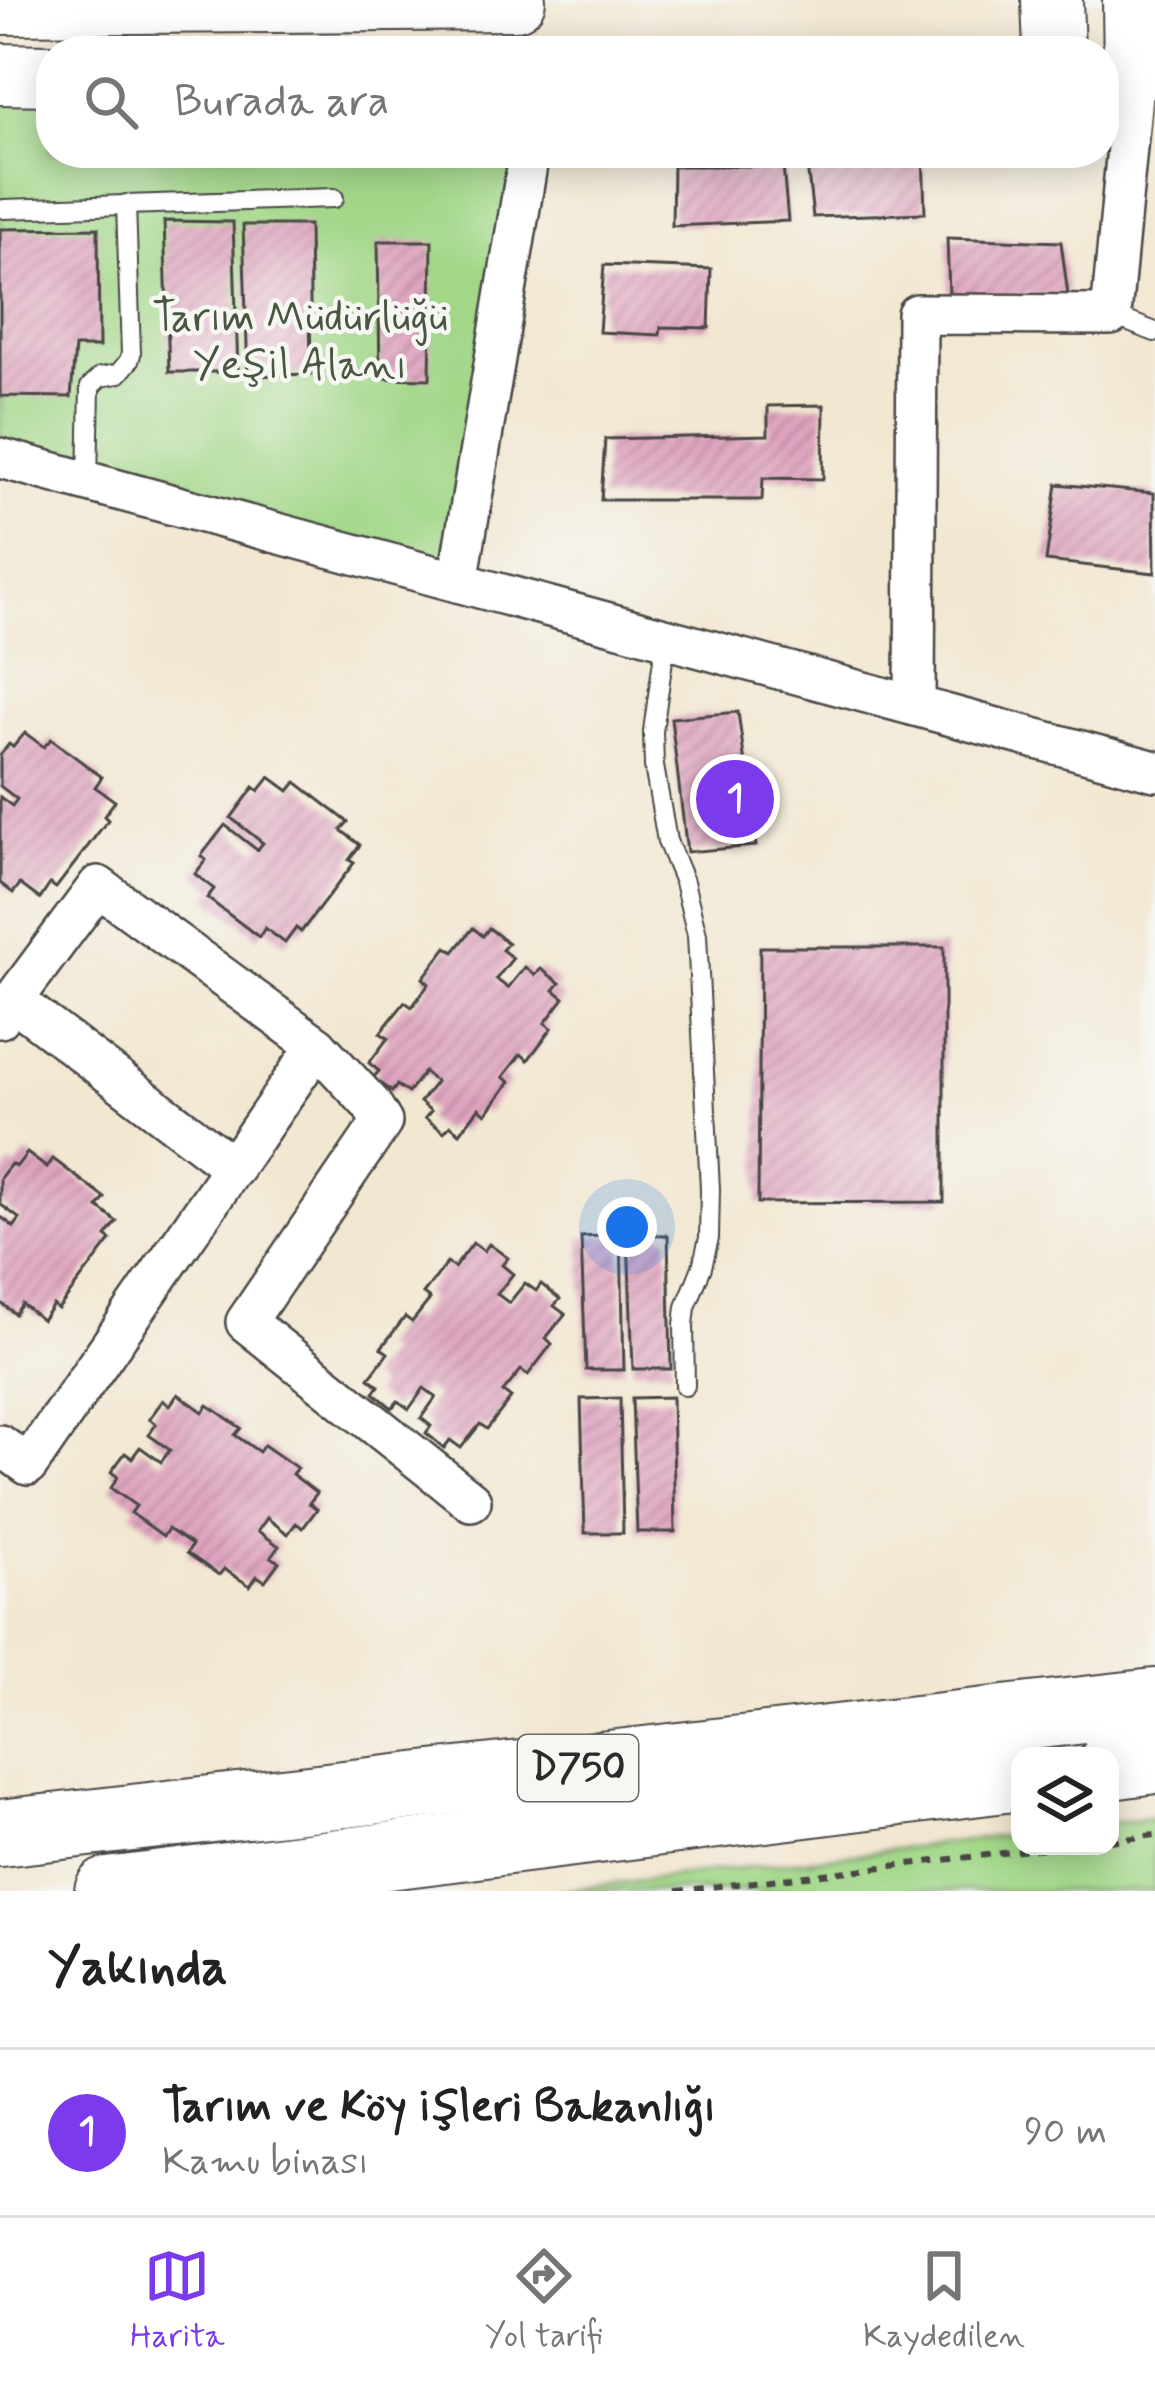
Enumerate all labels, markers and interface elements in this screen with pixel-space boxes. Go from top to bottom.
search box [36,36,1119,168]
icon: search [78,69,144,135]
text: Burada ara [174,73,389,132]
park label: Tarım Müdürlüğü Yeşil Alanı [152,291,448,394]
pin: 1 [696,754,774,844]
your location [597,1197,657,1257]
road number: D750 [518,1735,638,1801]
map controls [1011,1747,1119,1855]
button: layers [1011,1747,1119,1855]
text: Yakında [48,1936,228,2002]
text: Tarım ve Köy işleri Bakanlığı [162,2078,716,2137]
text: 1 [78,2107,96,2158]
text: 90 m [1024,2107,1107,2158]
text: Kamu binası [162,2137,369,2188]
tab: Harita [130,2243,225,2359]
tab: Yol tarifi [485,2243,603,2359]
tab: Kaydedilen [863,2243,1025,2359]

